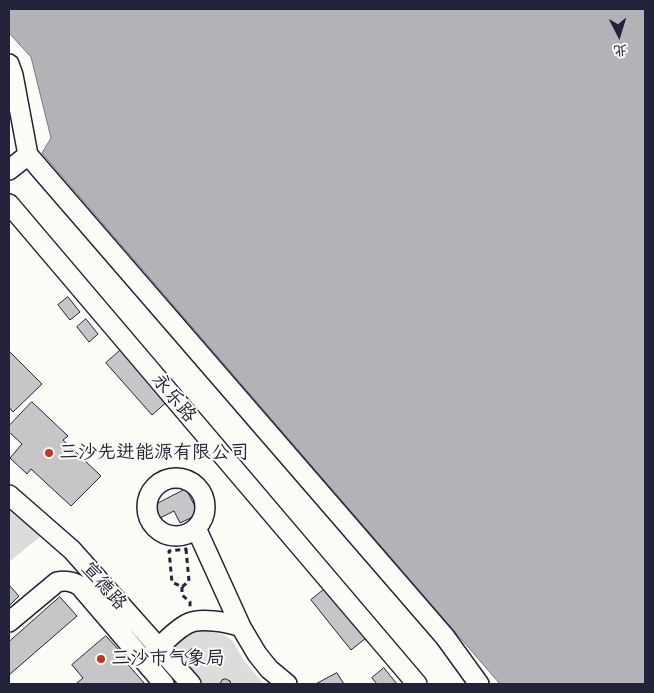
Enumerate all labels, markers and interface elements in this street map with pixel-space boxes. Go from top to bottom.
north arrow [594,10,644,60]
text: 北 [613,41,628,60]
street label: 永乐路 [147,369,201,427]
place label: 三沙先进能源有限公司 [59,442,249,464]
marker: 三沙先进能源有限公司 [43,447,55,459]
street label: 宣德路 [76,557,132,615]
place label: 三沙市气象局 [111,648,225,670]
marker: 三沙市气象局 [95,653,107,665]

